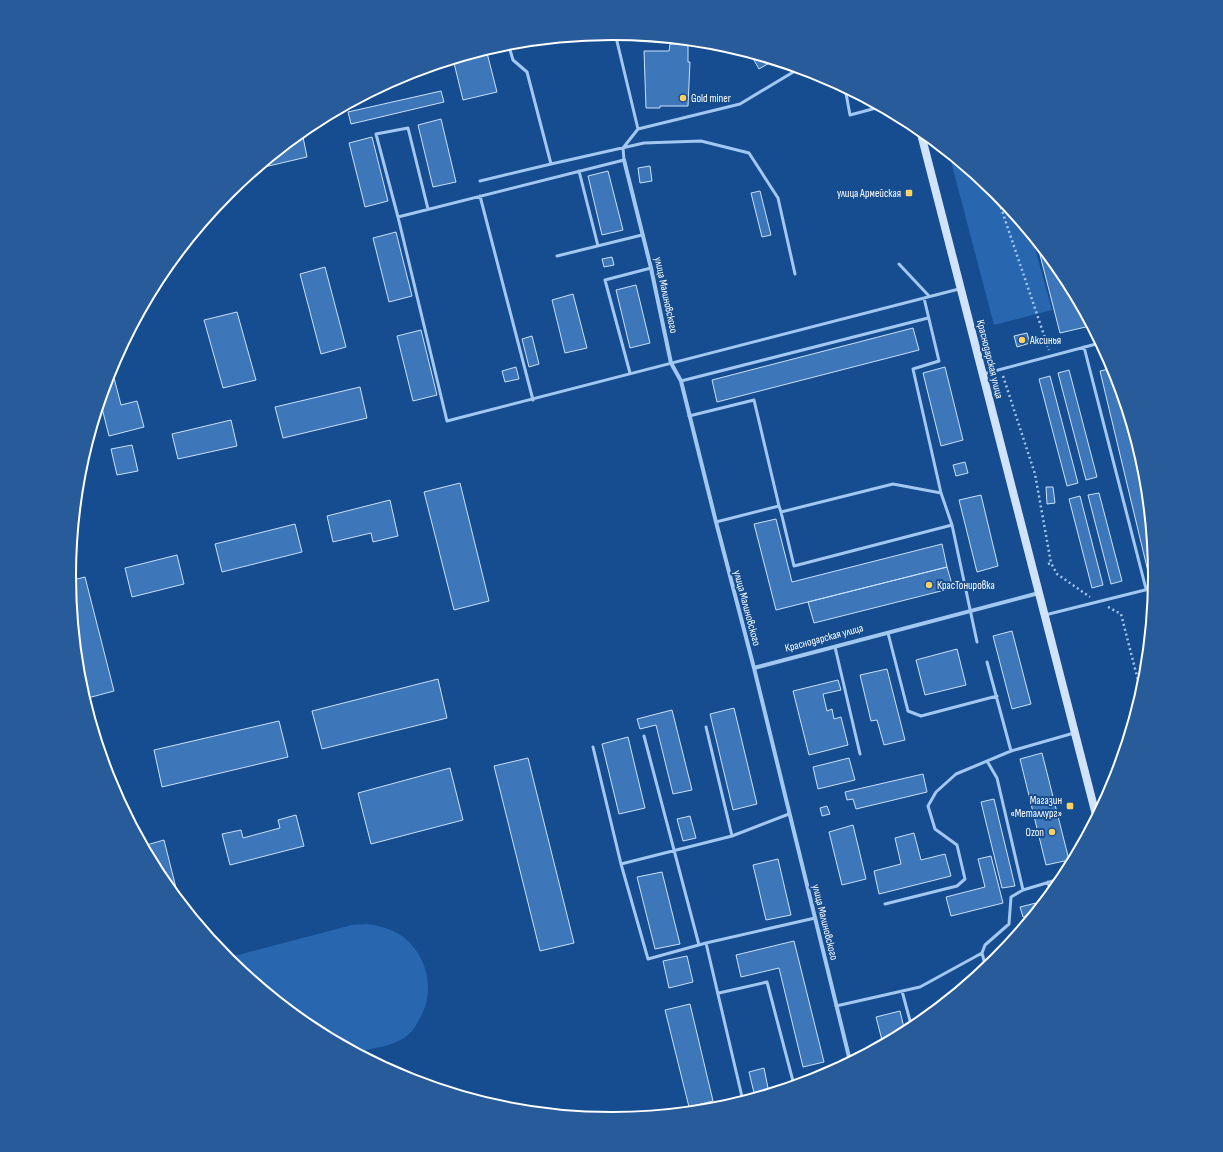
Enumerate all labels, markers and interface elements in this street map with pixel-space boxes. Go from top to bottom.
place label: Gold miner [691,92,731,105]
marker: Gold miner [678,93,688,103]
place label: улица Армейская [837,187,901,200]
marker: улица Армейская [904,188,914,198]
street label: улица Малиновского [652,256,681,335]
street label: Краснодарская улица [974,318,1006,400]
place label: Аксинья [1029,334,1061,347]
marker: Аксинья [1017,335,1027,345]
street label: улица Малиновского [731,569,763,648]
place label: КрасТонировка [937,579,995,592]
marker: КрасТонировка [924,580,934,590]
street label: Краснодарская улица [783,621,865,655]
place label: Магазин «Металлург» [1010,794,1062,820]
marker: Магазин «Металлург» [1065,801,1075,811]
place label: Ozon [1026,826,1044,839]
marker: Ozon [1047,827,1057,837]
street label: улица Малиновского [809,883,841,962]

